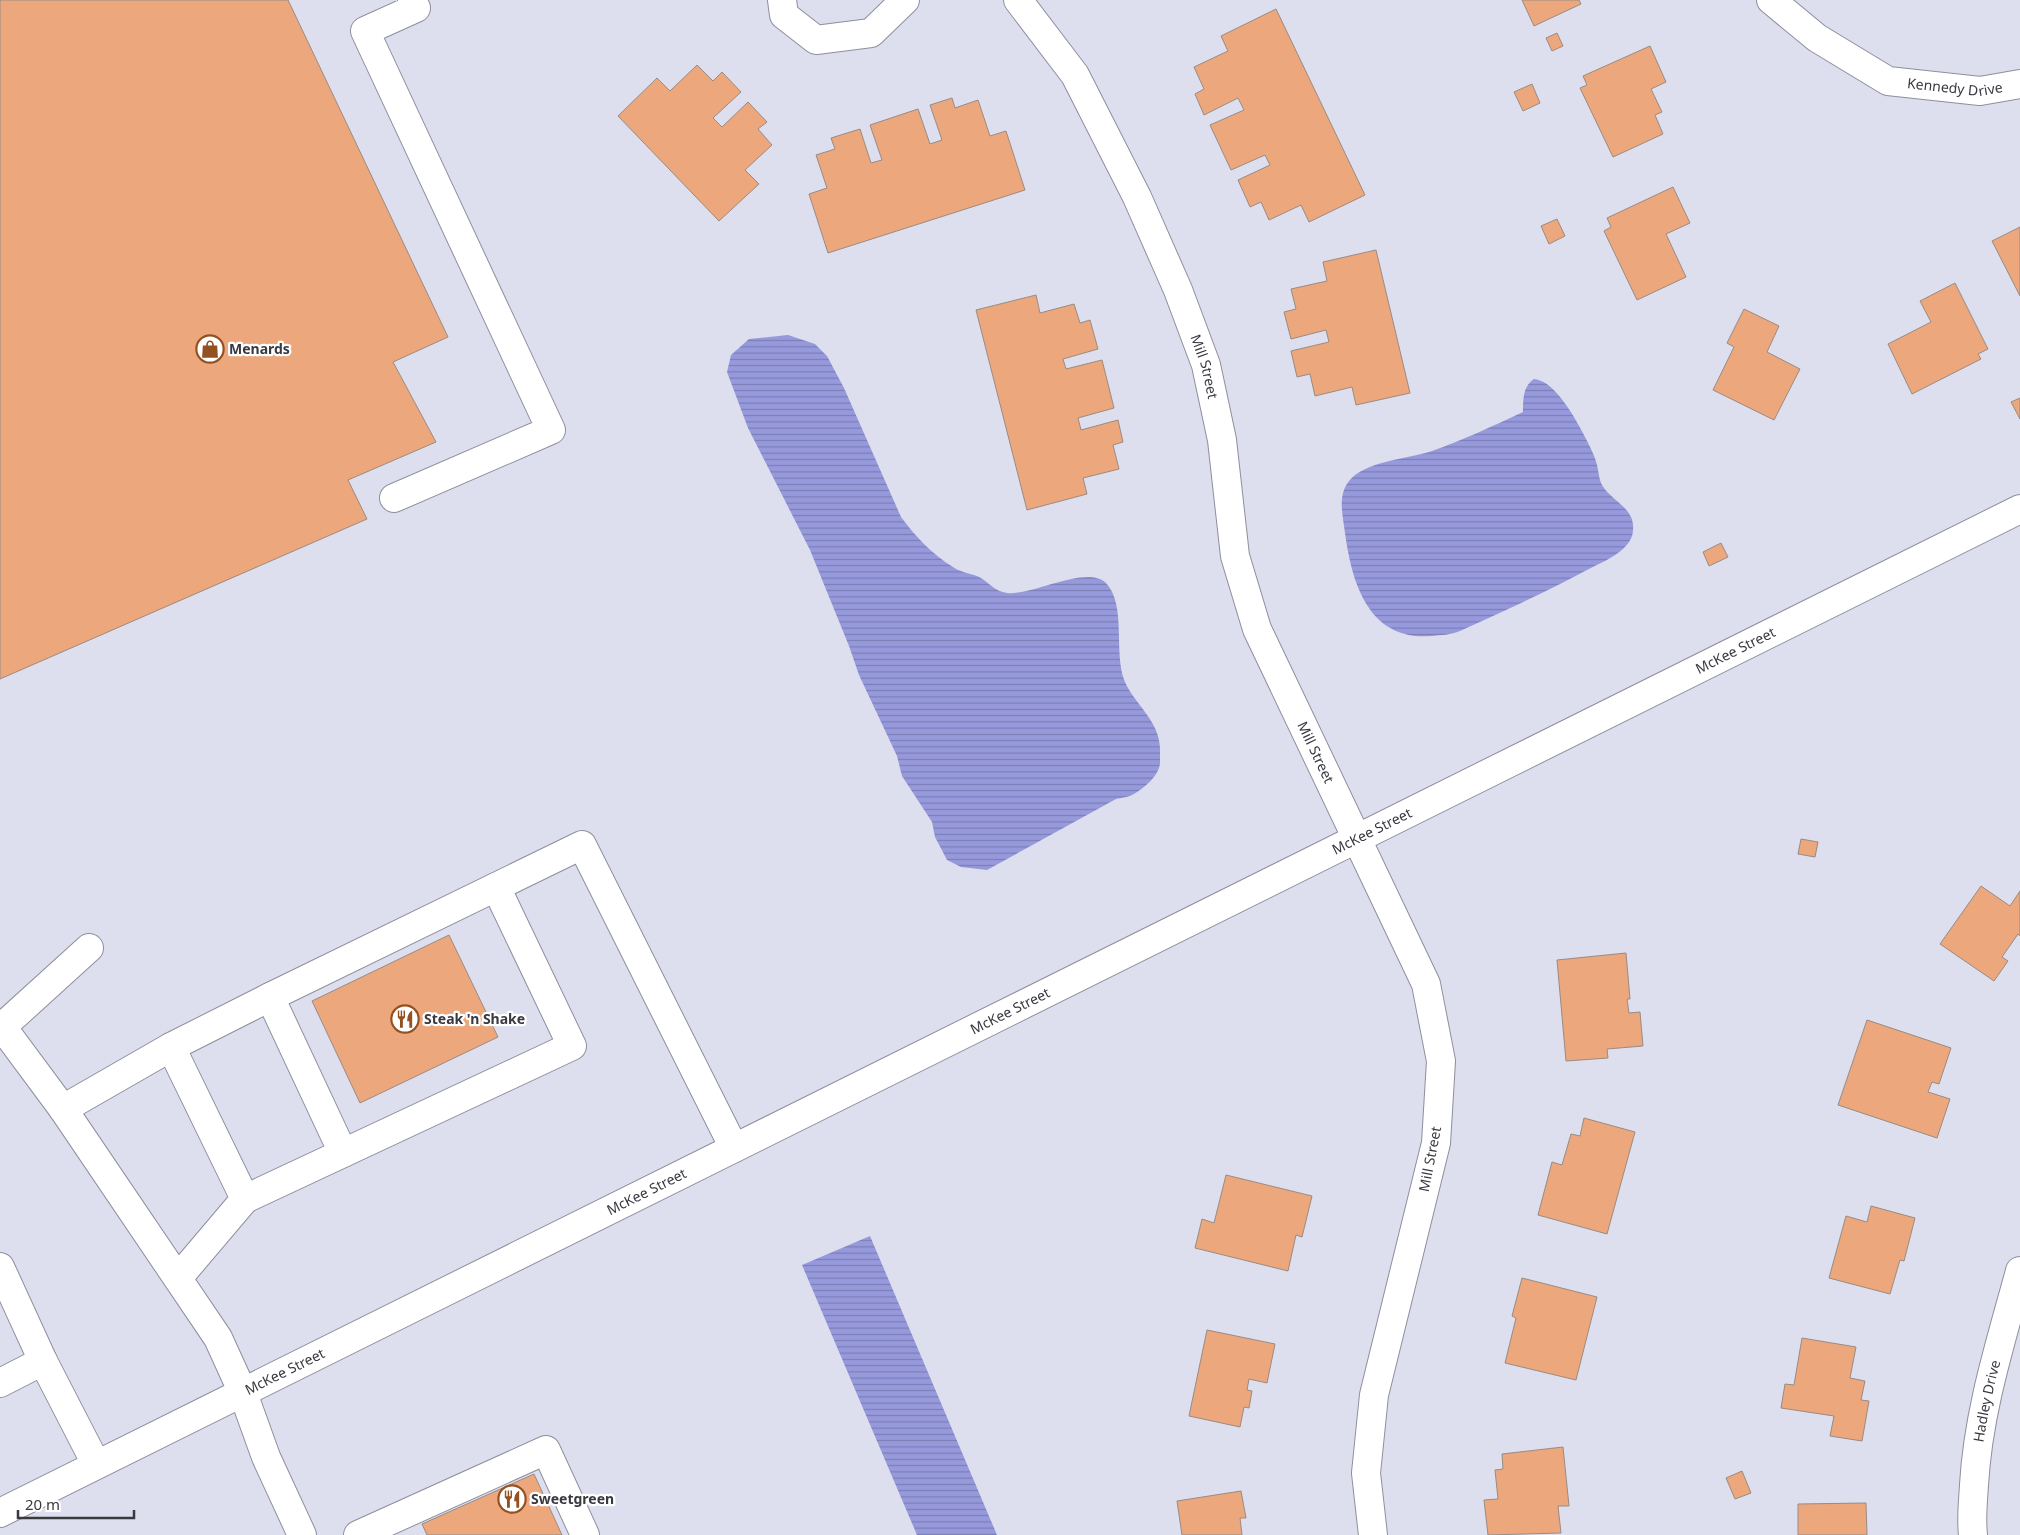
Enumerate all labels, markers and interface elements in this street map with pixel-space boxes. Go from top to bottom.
street label: Kennedy Drive [1906,73,2004,100]
street label: Mill Street [1186,332,1223,401]
shop icon: Menards [195,334,225,364]
place label: Menards [229,339,290,358]
street label: McKee Street [1692,622,1778,678]
street label: Mill Street [1293,718,1339,786]
street label: McKee Street [1329,803,1415,858]
street label: McKee Street [967,983,1053,1038]
restaurant icon: Steak 'n Shake [390,1004,420,1034]
place label: Steak 'n Shake [424,1009,525,1028]
street label: Mill Street [1414,1125,1445,1193]
street label: McKee Street [603,1163,689,1219]
street label: McKee Street [241,1343,328,1399]
street label: Hadley Drive [1968,1358,2004,1443]
restaurant icon: Sweetgreen [497,1484,527,1514]
scale bar [18,1488,134,1520]
place label: Sweetgreen [531,1489,614,1508]
text: 20 m [25,1494,60,1514]

